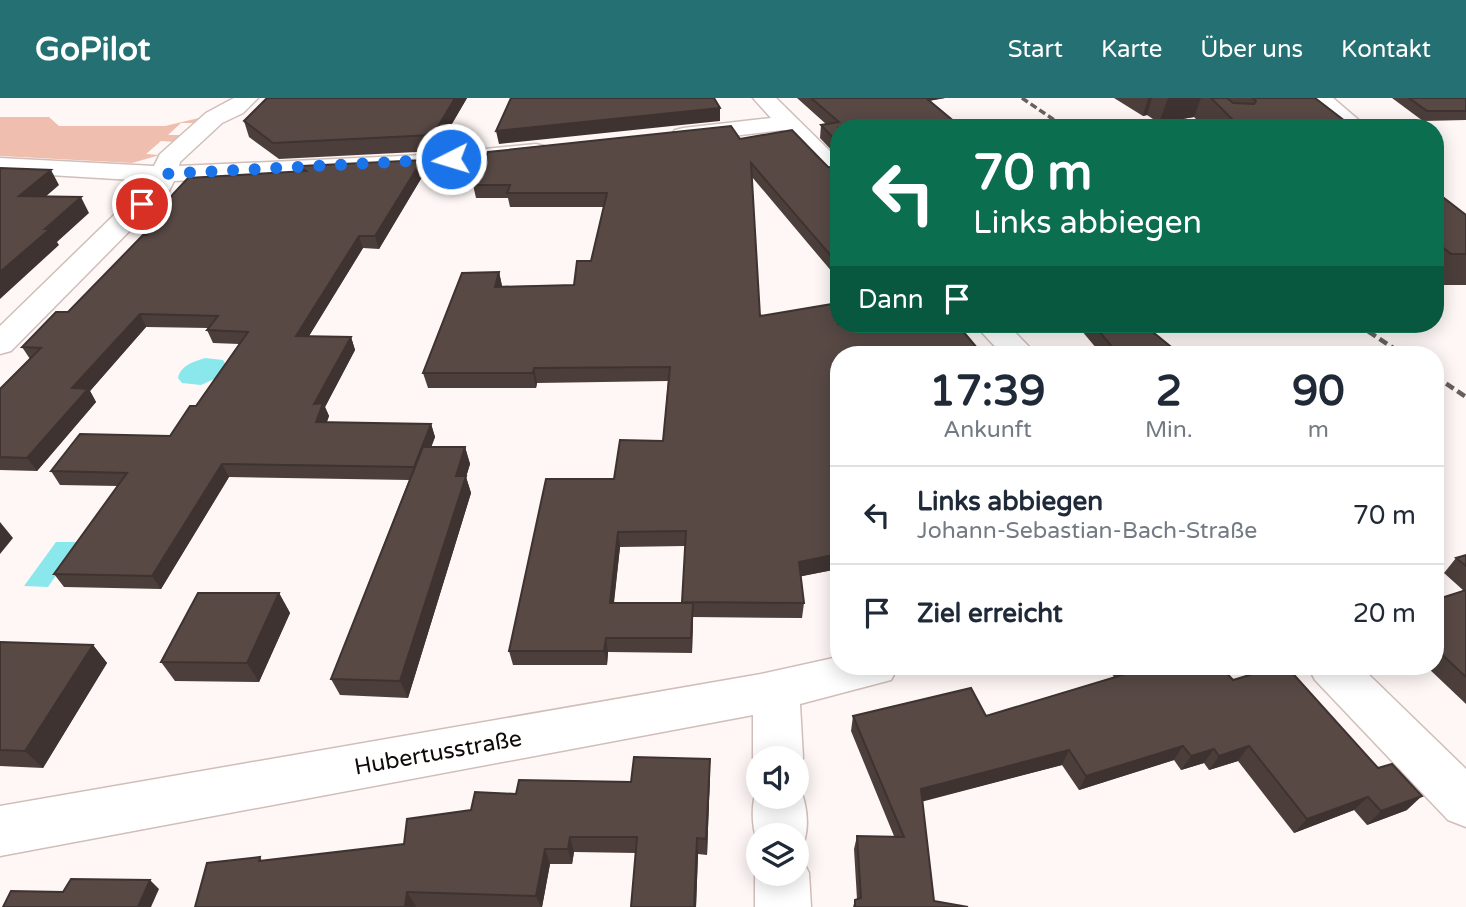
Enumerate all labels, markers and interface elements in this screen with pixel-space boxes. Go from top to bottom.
text: GoPilot [35,30,150,69]
text: Start [1008,35,1063,64]
text: Karte [1101,35,1162,64]
text: Über uns [1200,35,1303,64]
text: Kontakt [1341,35,1431,64]
position arrow [414,122,488,196]
text: 70 m [973,144,1092,203]
icon: left [858,147,949,238]
pin [112,174,172,234]
icon: arrive [123,185,161,223]
text: Links abbiegen [973,204,1202,242]
icon: arrive [938,280,976,318]
text: Dann [858,284,924,315]
text: 17:39 [929,366,1046,417]
text: 2 [1156,366,1182,417]
text: 90 [1292,366,1345,417]
text: Ankunft [943,416,1032,444]
text: Min. [1145,416,1193,444]
text: m [1308,416,1329,444]
text: Links abbiegen [917,486,1103,517]
icon: left [858,496,896,534]
text: 70 m [1353,500,1416,531]
text: Johann-Sebastian-Bach-Straße [917,517,1257,545]
icon: arrive [858,594,896,632]
text: Ziel erreicht [917,598,1063,629]
text: 20 m [1353,598,1416,629]
street label: Hubertusstraße [352,724,524,782]
map controls [746,746,809,886]
button: sound [746,746,809,809]
button: layers [746,823,809,886]

